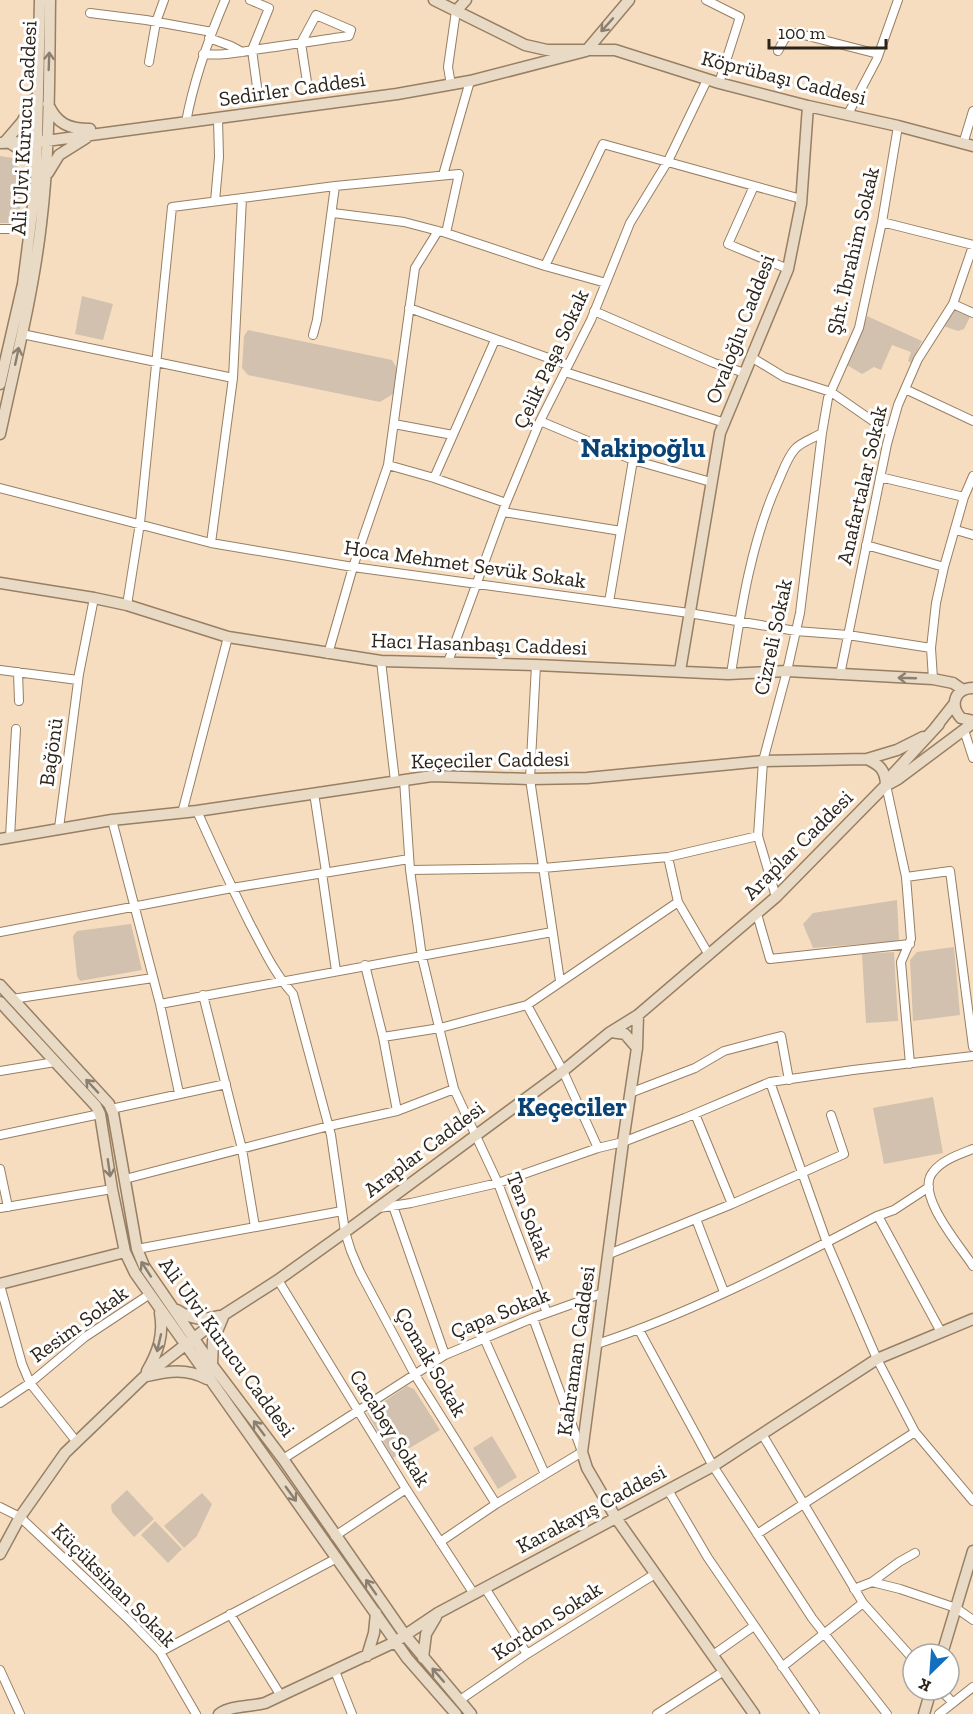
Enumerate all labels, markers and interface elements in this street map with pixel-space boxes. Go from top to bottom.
scale bar [769,12,886,50]
one-way arrow [600,17,614,32]
street label: Ali Ulvi Kurucu Caddesi [5,20,42,236]
text: 100 m [778,22,826,44]
street label: Köprübaşı Caddesi [699,45,869,110]
one-way arrow [43,52,54,72]
street label: Sedirler Caddesi [217,66,367,111]
street label: Şht. İbrahim Sokak [821,165,884,337]
street label: Ovaloğlu Caddesi [700,251,780,407]
street label: Çelik Paşa Sokak [507,285,594,432]
one-way arrow [12,347,23,367]
street label: Anafartalar Sokak [831,403,892,567]
district label: Nakipoğlu [581,432,706,464]
street label: Hoca Mehmet Sevük Sokak [343,534,588,593]
street label: Cizreli Sokak [748,576,797,697]
street label: Hacı Hasanbaşı Caddesi [371,627,588,660]
one-way arrow [897,673,917,684]
street label: Bağönü [33,716,68,788]
street label: Keçeciler Caddesi [411,746,570,773]
street label: Araplar Caddesi [738,785,858,905]
one-way arrow [85,1078,99,1093]
district label: Keçeciler [517,1091,627,1123]
street label: Araplar Caddesi [358,1095,489,1202]
one-way arrow [103,1158,114,1178]
street label: Ten Sokak [501,1168,558,1263]
street label: Ali Ulvi Kurucu Caddesi [154,1252,301,1441]
one-way arrow [140,1260,153,1277]
street label: Kahraman Caddesi [551,1264,600,1437]
street label: Resim Sokak [25,1280,132,1367]
street label: Çapa Sokak [447,1281,553,1344]
street label: Çomak Sokak [390,1303,473,1421]
one-way arrow [153,1333,164,1353]
street label: Cacabey Sokak [345,1365,436,1491]
one-way arrow [253,1420,266,1436]
street label: Karakayış Caddesi [512,1459,670,1558]
one-way arrow [285,1486,297,1502]
street label: Küçüksinan Sokak [47,1517,182,1652]
street label: Kordon Sokak [487,1576,606,1665]
one-way arrow [365,1580,377,1596]
north arrow [901,1642,961,1702]
one-way arrow [431,1668,445,1683]
text: K [916,1674,934,1696]

